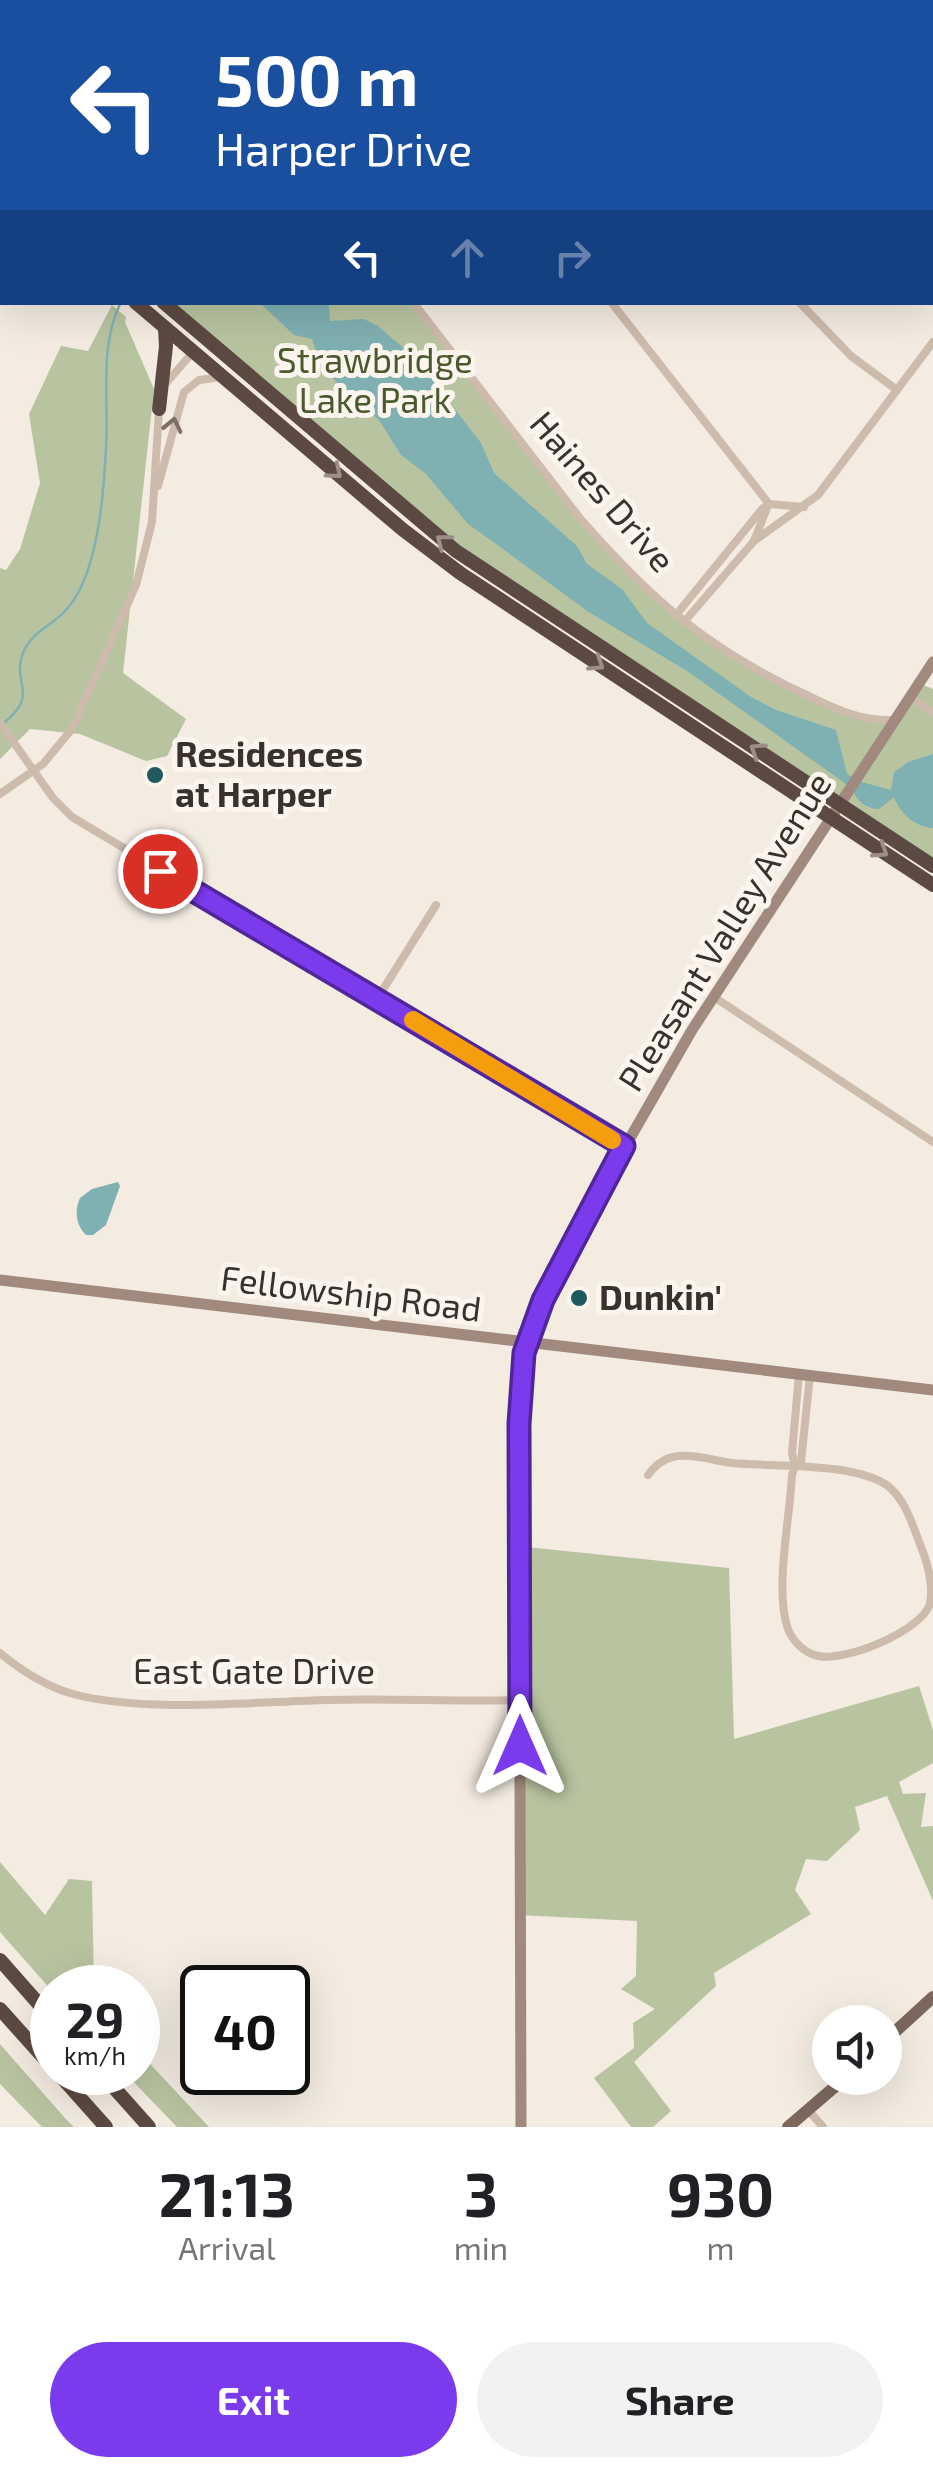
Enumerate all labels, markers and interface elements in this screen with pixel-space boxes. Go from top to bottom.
text: 500 m [215,36,419,120]
icon: left [50,40,180,170]
text: Harper Drive [215,121,472,175]
icon: left [335,230,390,285]
icon: ahead [440,230,495,285]
icon: right [545,230,600,285]
park label: Strawbridge Lake Park [277,338,473,420]
street label: Haines Drive [522,402,685,580]
one-way arrow [161,417,182,434]
one-way arrow [323,460,341,478]
one-way arrow [436,535,454,552]
one-way arrow [586,651,604,670]
place label: Residences at Harper [175,732,363,814]
one-way arrow [750,743,768,762]
marker: Residences at Harper [144,764,166,786]
street label: Pleasant Valley Avenue [608,764,839,1098]
pin [118,829,203,914]
one-way arrow [871,838,889,857]
icon: arrive [133,844,188,899]
street label: Fellowship Road [219,1255,484,1329]
place label: Dunkin' [599,1275,722,1317]
marker: Dunkin' [568,1287,590,1309]
street label: East Gate Drive [133,1649,375,1691]
position arrow [468,1694,572,1798]
speed limit sign: 40 [180,1965,310,2095]
text: 29 [66,1988,124,2048]
map controls [812,2005,902,2095]
button: sound [812,2005,902,2095]
text: km/h [64,2040,126,2070]
text: 21:13 [159,2157,295,2229]
text: 3 [464,2157,498,2229]
text: 930 [667,2157,774,2229]
text: Arrival [178,2228,276,2266]
text: min [454,2228,508,2266]
text: m [707,2228,735,2266]
button: Exit [50,2342,457,2457]
button: Share [477,2342,883,2457]

